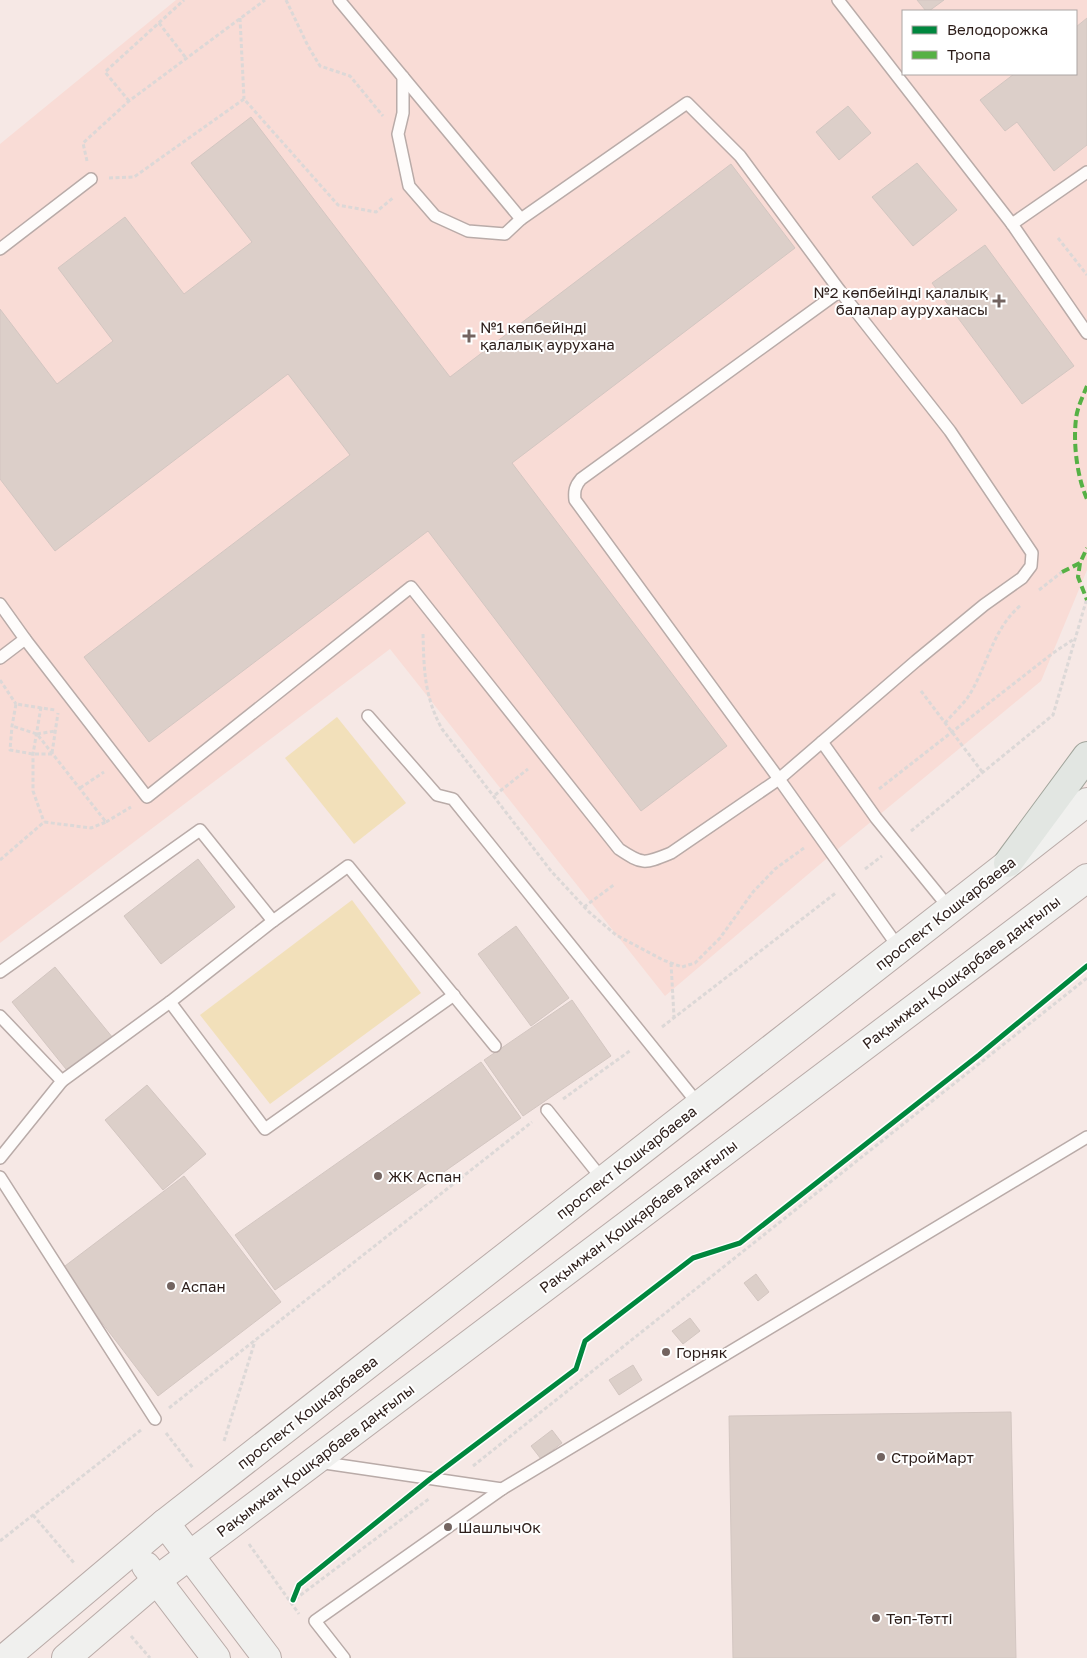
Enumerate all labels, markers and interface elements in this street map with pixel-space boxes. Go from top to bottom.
legend [902,10,1077,75]
text: Велодорожка [947,20,1048,38]
text: Тропа [947,45,991,63]
place label: №2 көпбейінді қалалық балалар ауруханасы [813,283,988,318]
marker: №2 көпбейінді қалалық балалар ауруханасы [992,294,1006,308]
place label: №1 көпбейінді қалалық аурухана [480,318,615,353]
marker: №1 көпбейінді қалалық аурухана [462,329,476,343]
street label: проспект Кошкарбаева [871,853,1019,973]
street label: Рақымжан Қошқарбаев даңғылы [858,892,1064,1052]
street label: проспект Кошкарбаева [552,1102,700,1222]
street label: Рақымжан Қошқарбаев даңғылы [535,1136,741,1296]
place label: ЖК Аспан [388,1167,461,1185]
marker: ЖК Аспан [372,1170,384,1182]
place label: Аспан [181,1277,226,1295]
marker: Аспан [165,1280,177,1292]
place label: Горняк [676,1343,728,1361]
marker: Горняк [660,1346,672,1358]
street label: проспект Кошкарбаева [233,1352,381,1472]
street label: Рақымжан Қошқарбаев даңғылы [212,1380,418,1540]
place label: СтройМарт [891,1448,974,1466]
marker: СтройМарт [875,1451,887,1463]
place label: ШашлычОк [458,1518,541,1536]
marker: ШашлычОк [442,1521,454,1533]
place label: Тәп-Тәтті [886,1609,953,1627]
marker: Тәп-Тәтті [870,1612,882,1624]

